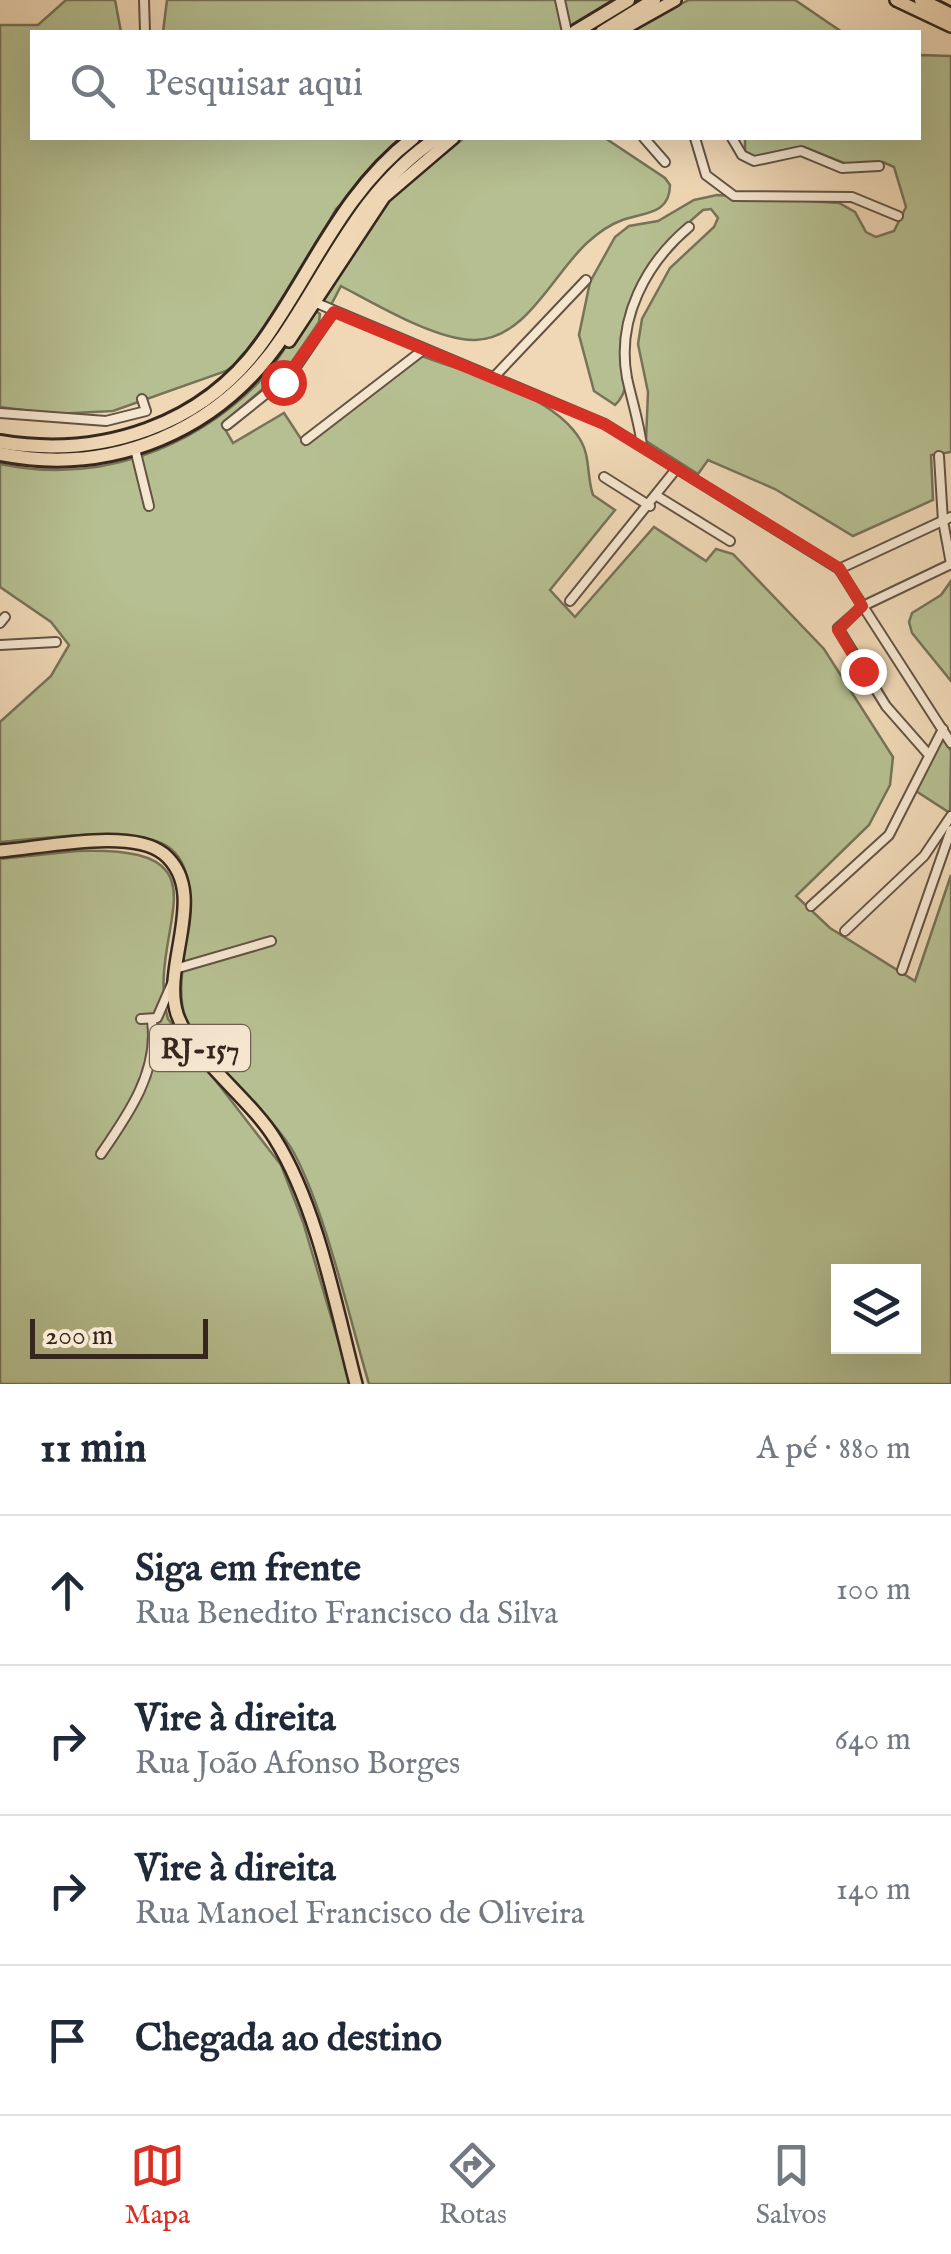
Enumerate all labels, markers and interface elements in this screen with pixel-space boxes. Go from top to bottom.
search box [30,30,921,140]
icon: search [65,58,120,113]
text: Pesquisar aqui [145,61,363,109]
route start [261,360,307,406]
route end [841,649,887,695]
road number: RJ-157 [150,1025,250,1071]
map controls [831,1264,921,1354]
button: layers [831,1264,921,1354]
scale bar [30,1314,208,1358]
text: 200 m [45,1319,113,1354]
text: 11 min [40,1423,147,1476]
text: A pé · 880 m [757,1429,911,1470]
text: Siga em frente [135,1546,361,1594]
icon: ahead [40,1563,95,1618]
text: 100 m [836,1570,911,1611]
text: Rua Benedito Francisco da Silva [135,1594,558,1635]
text: Vire à direita [135,1696,336,1744]
icon: right [40,1713,95,1768]
text: 640 m [834,1720,911,1761]
text: Rua João Afonso Borges [135,1744,460,1785]
text: Vire à direita [135,1846,336,1894]
icon: right [40,1863,95,1918]
text: 140 m [836,1870,911,1911]
text: Rua Manoel Francisco de Oliveira [135,1894,585,1935]
icon: arrive [40,2013,95,2068]
text: Chegada ao destino [135,2016,442,2064]
tab: Mapa [124,2138,190,2233]
tab: Rotas [439,2138,507,2233]
tab: Salvos [756,2138,827,2233]

